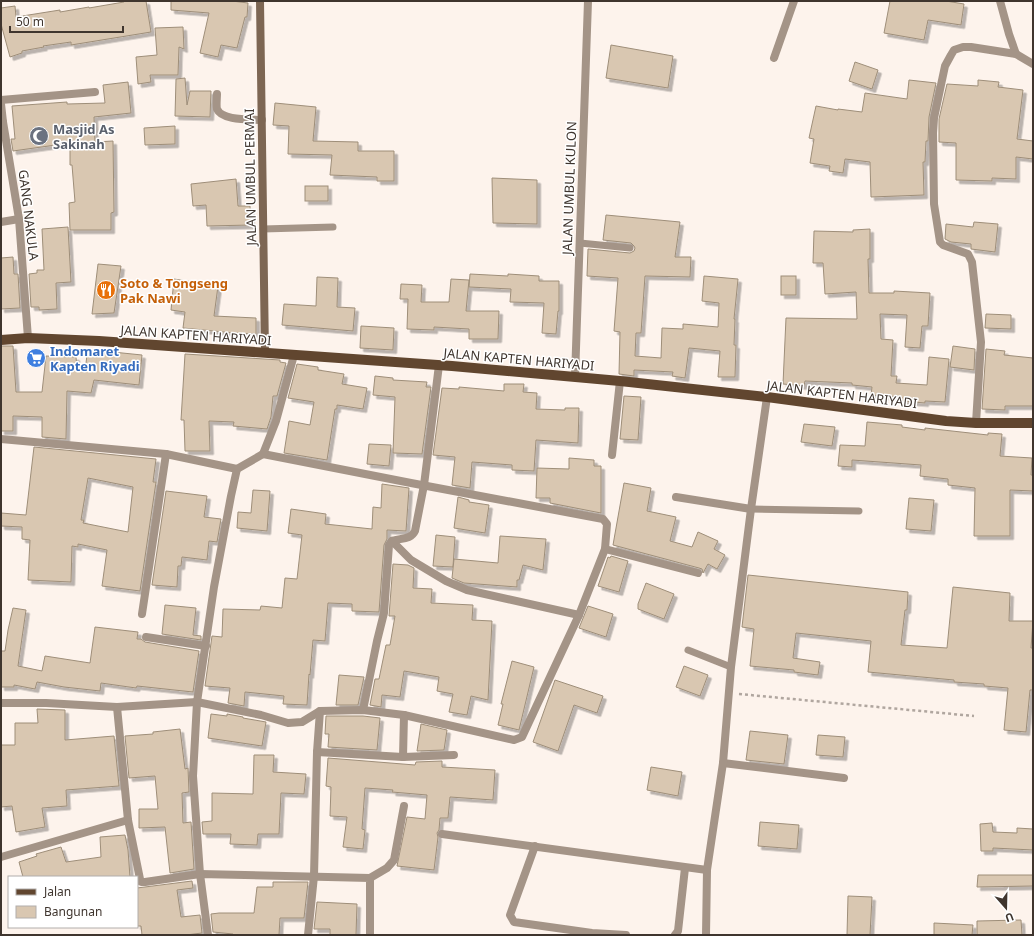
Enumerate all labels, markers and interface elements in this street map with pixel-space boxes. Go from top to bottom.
scale bar [10,8,123,34]
text: 50 m [16,13,44,30]
street label: JALAN UMBUL PERMAI [240,108,260,248]
place label: Masjid As Sakinah [53,120,114,153]
street label: JALAN UMBUL KULON [558,121,580,257]
mosque icon: Masjid As Sakinah [28,125,50,147]
street label: GANG NAKULA [15,169,44,262]
place label: Soto & Tongseng Pak Nawi [120,274,228,307]
restaurant icon: Soto & Tongseng Pak Nawi [95,279,117,301]
street label: JALAN KAPTEN HARIYADI [118,321,272,349]
place label: Indomaret Kapten Riyadi [50,342,140,375]
street label: JALAN KAPTEN HARIYADI [441,343,595,375]
supermarket icon: Indomaret Kapten Riyadi [25,347,47,369]
street label: JALAN KAPTEN HARIYADI [764,376,918,412]
legend [8,876,138,928]
text: Jalan [43,883,71,900]
north arrow [986,888,1026,928]
text: Bangunan [44,903,102,920]
text: U [1003,909,1016,926]

